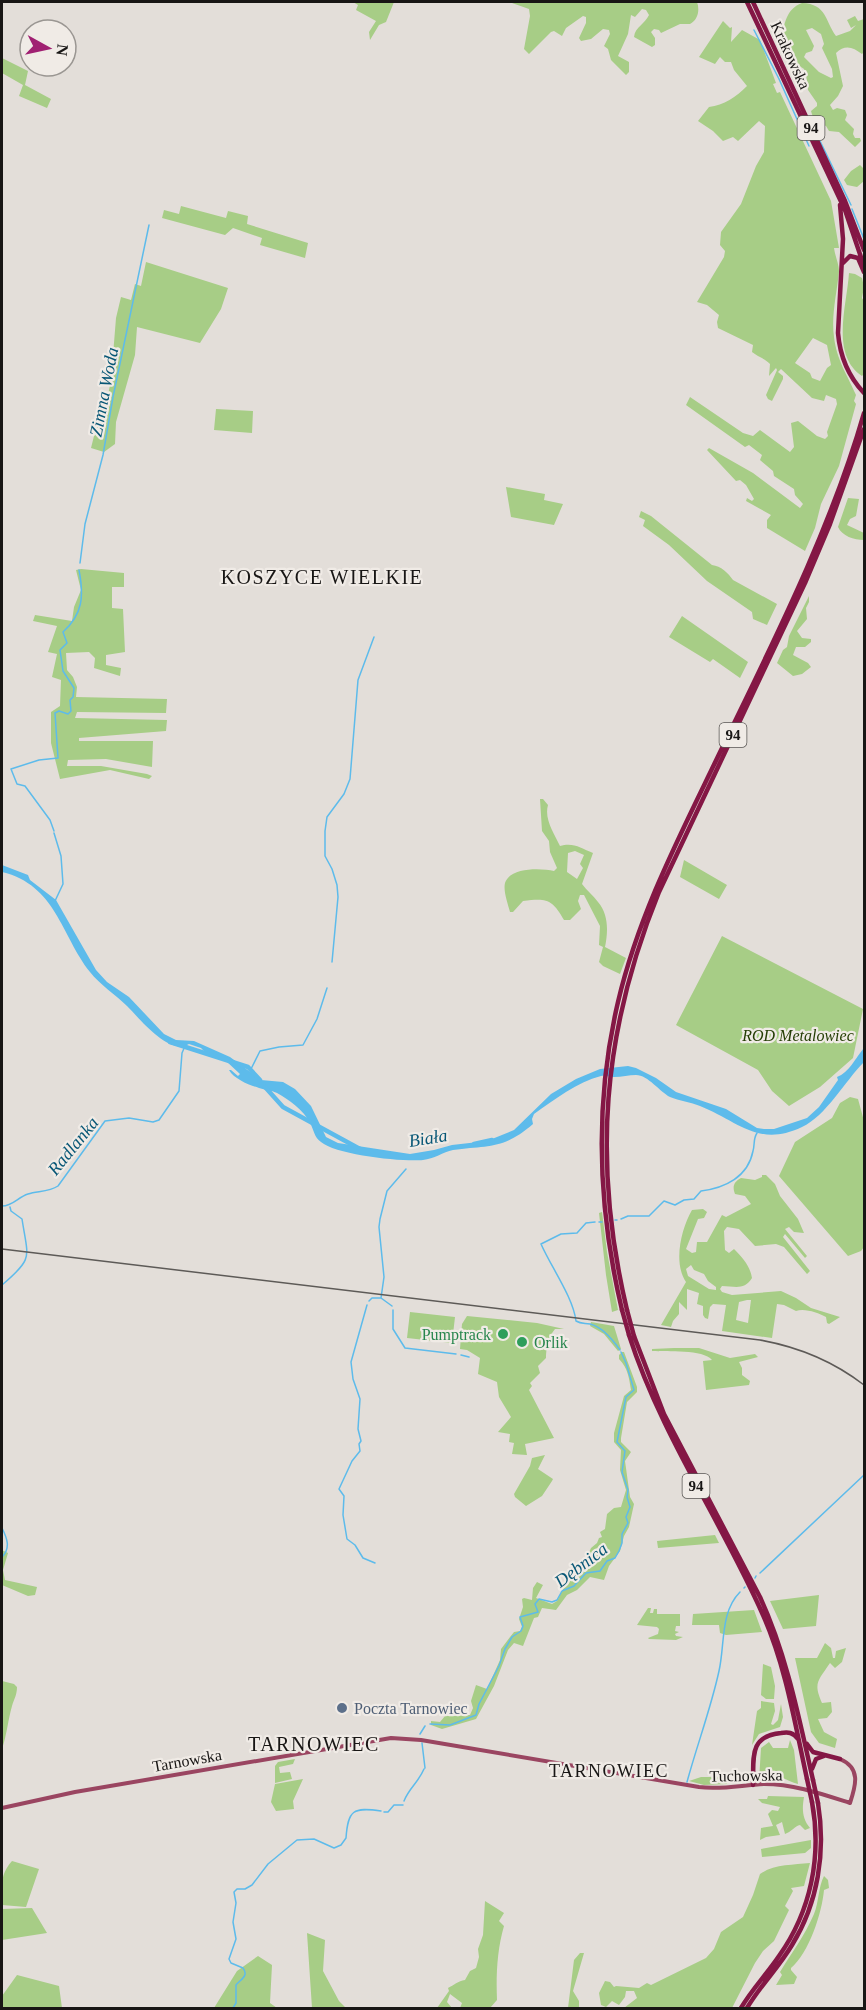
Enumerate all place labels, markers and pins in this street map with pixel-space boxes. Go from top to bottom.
place label: Pumptrack [422,1326,491,1344]
marker: Pumptrack [496,1327,510,1341]
place label: Orlik [534,1334,568,1351]
marker: Orlik [515,1335,529,1349]
place label: Poczta Tarnowiec [354,1700,468,1717]
marker: Poczta Tarnowiec [335,1701,349,1715]

